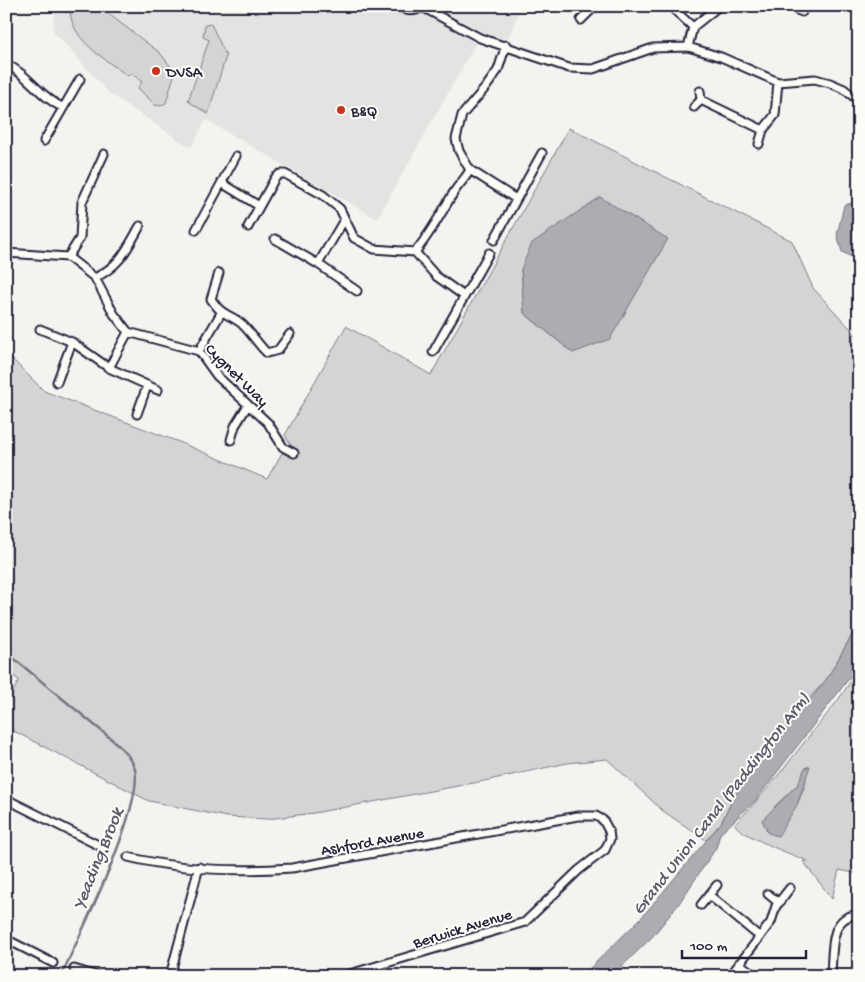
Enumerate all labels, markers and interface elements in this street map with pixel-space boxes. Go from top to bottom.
marker: DVSA [150,65,162,77]
place label: DVSA [165,65,204,84]
marker: B&Q [335,104,347,116]
place label: B&Q [350,104,378,123]
street label: Cygnet Way [200,341,271,412]
water label: Grand Union Canal (Paddington Arm) [629,689,816,920]
water label: Yeading Brook [69,803,130,913]
street label: Ashford Avenue [320,825,426,862]
street label: Berwick Avenue [410,906,515,955]
scale bar [682,927,806,959]
text: 100 m [689,938,728,956]

